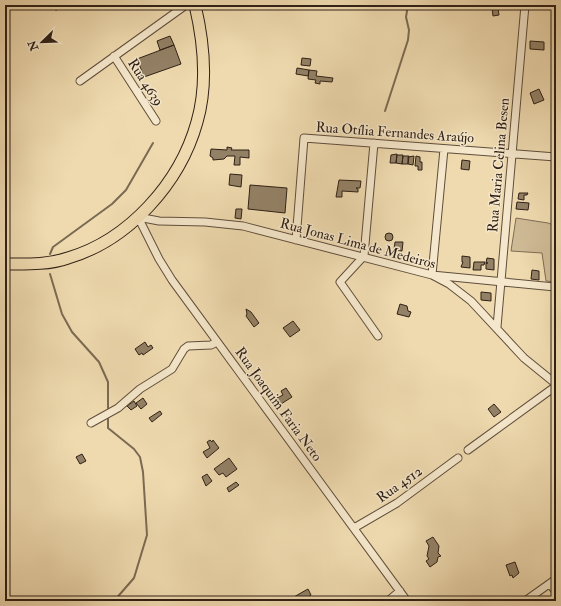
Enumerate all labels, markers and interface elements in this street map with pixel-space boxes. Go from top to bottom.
north arrow [22,22,62,62]
text: N [25,38,42,54]
street label: Rua 4639 [124,55,167,109]
street label: Rua Maria Celina Besen [484,97,513,233]
street label: Rua Otília Fernandes Araújo [315,118,475,147]
street label: Rua Jonas Lima de Medeiros [278,215,438,272]
street label: Rua Joaquim Faria Neto [231,344,326,465]
street label: Rua 4512 [373,463,425,506]

